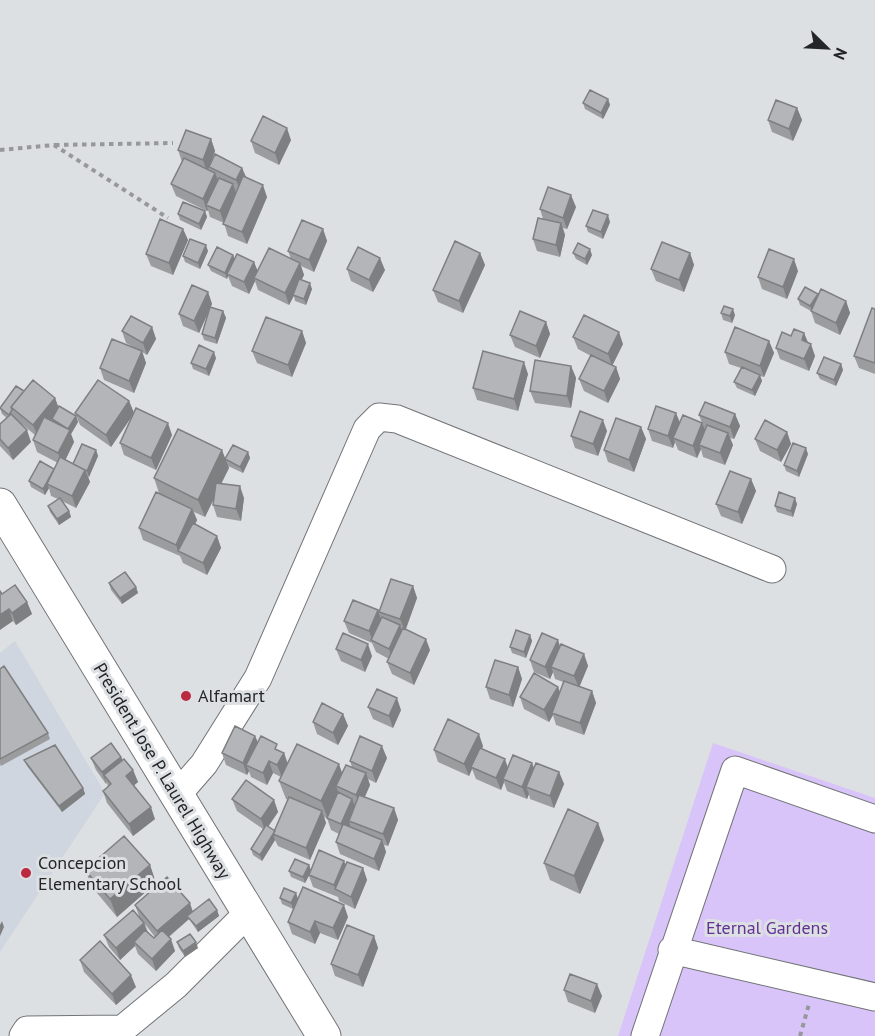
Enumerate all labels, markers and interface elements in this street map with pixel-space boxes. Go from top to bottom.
north arrow [797,18,857,78]
text: N [829,45,852,63]
street label: President Jose P. Laurel Highway [89,659,236,883]
place label: Alfamart [198,684,265,707]
marker: Alfamart [179,689,193,703]
place label: Concepcion Elementary School [38,851,182,895]
marker: Concepcion Elementary School [19,866,33,880]
park label: Eternal Gardens [706,916,828,939]

